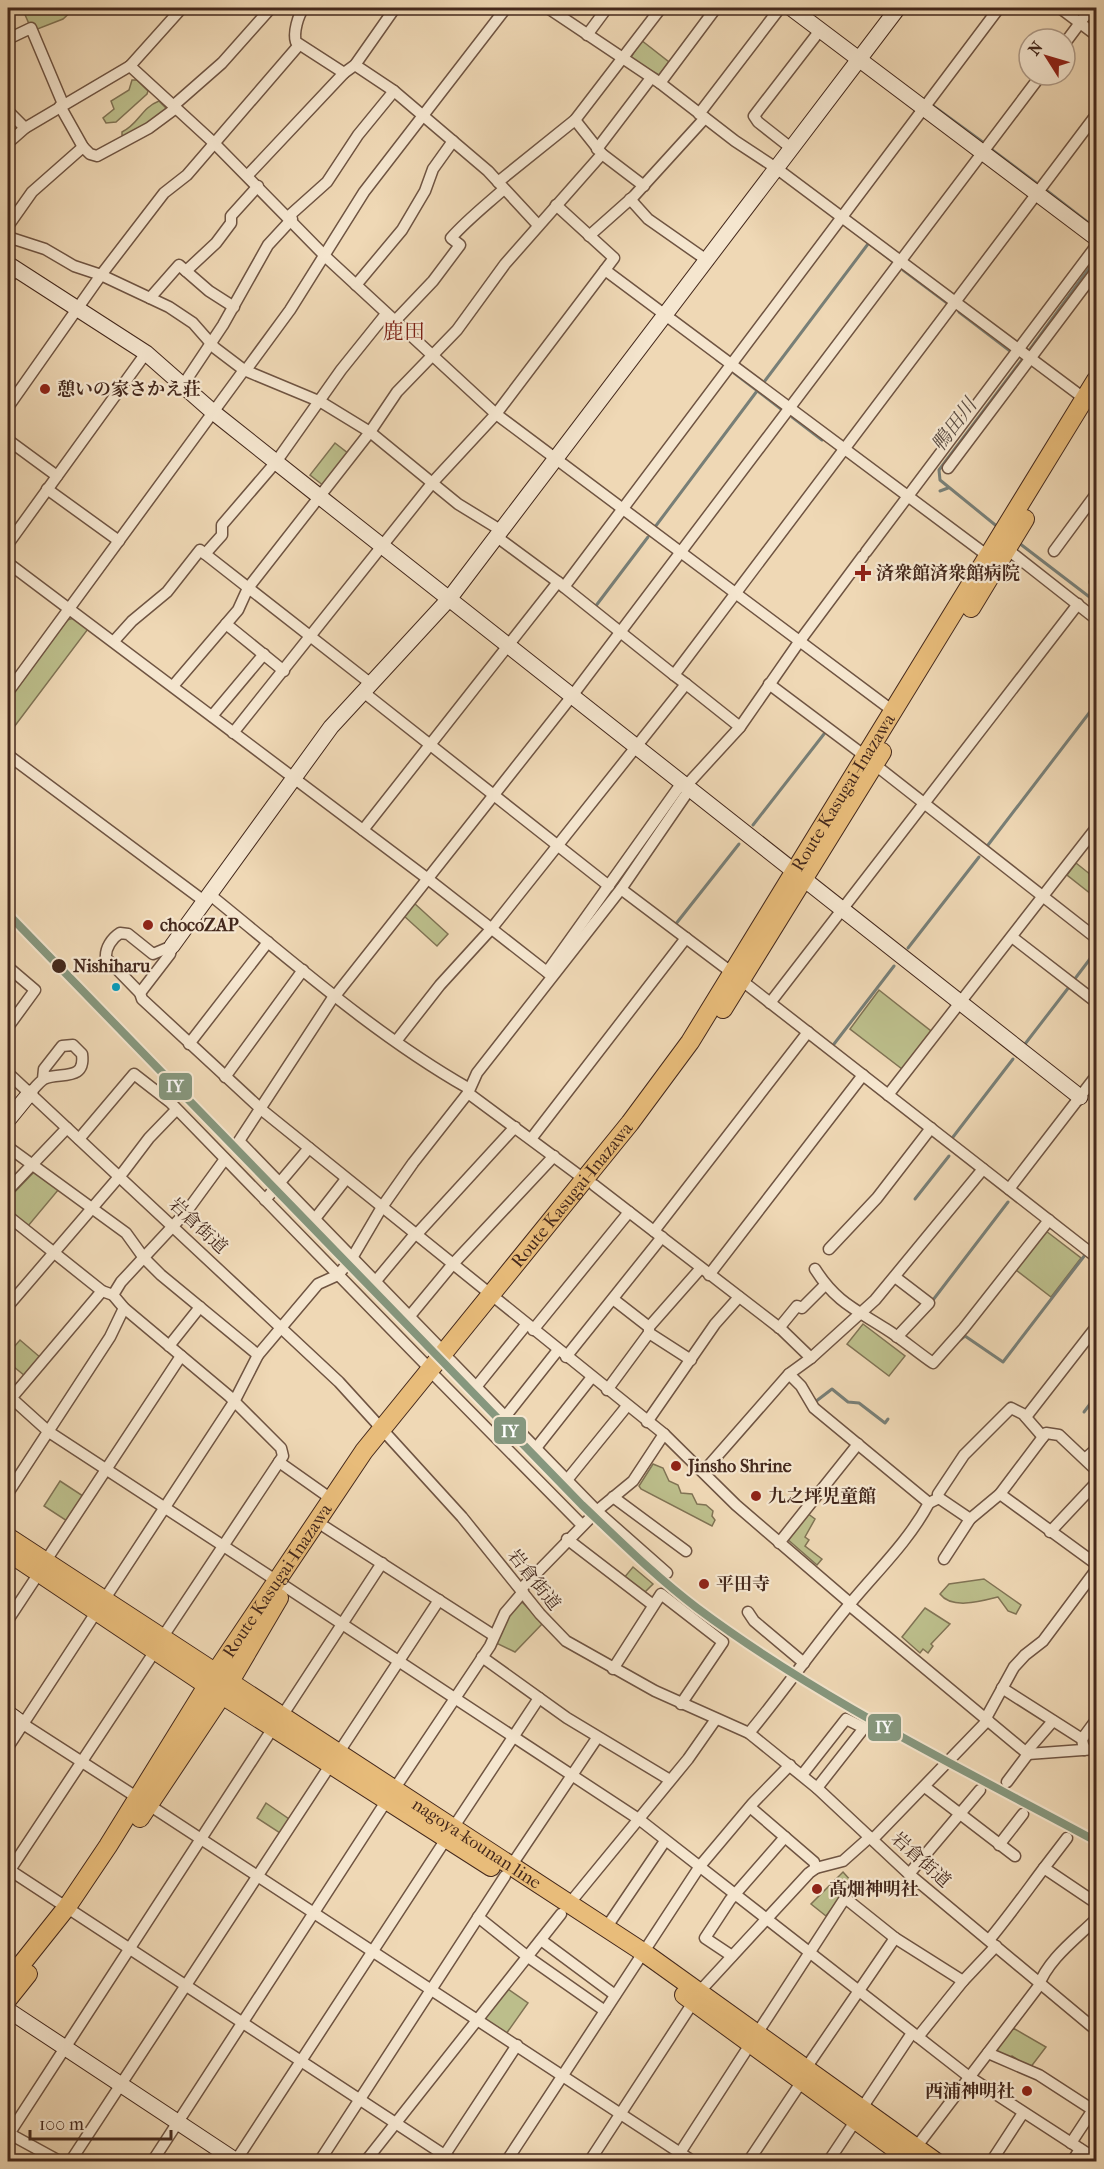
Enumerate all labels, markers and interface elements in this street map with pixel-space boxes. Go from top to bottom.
north arrow [1017,27,1077,87]
text: N [1024,37,1047,59]
district label: 鹿田 [383,319,425,343]
place label: 憩いの家さかえ荘 [57,379,201,400]
marker: 憩いの家さかえ荘 [38,382,52,396]
water label: 鴨田川 [927,393,982,456]
place label: 済衆館済衆館病院 [876,563,1020,584]
marker: 済衆館済衆館病院 [854,564,872,582]
street label: Route Kasugai-Inazawa [787,709,900,875]
place label: chocoZAP [160,915,239,936]
marker: chocoZAP [141,918,155,932]
place label: Nishiharu [73,956,151,977]
marker: Nishiharu [50,957,68,975]
unlabelled marker [110,981,122,993]
line badge: IY [158,1072,193,1101]
text: IY [166,1077,185,1096]
street label: Route Kasugai-Inazawa [507,1117,637,1271]
street label: 岩倉街道 [165,1194,231,1258]
line badge: IY [493,1416,527,1445]
text: IY [501,1422,520,1441]
place label: Jinsho Shrine [686,1456,792,1477]
marker: Jinsho Shrine [669,1459,683,1473]
place label: 九之坪児童館 [768,1486,876,1507]
marker: 九之坪児童館 [749,1489,763,1503]
street label: Route Kasugai-Inazawa [218,1499,337,1661]
street label: 岩倉街道 [503,1545,565,1615]
place label: 平田寺 [716,1574,770,1595]
marker: 平田寺 [697,1577,711,1591]
line badge: IY [867,1713,902,1742]
text: IY [875,1718,894,1737]
street label: nagoya-kounan line [408,1794,545,1893]
street label: 岩倉街道 [887,1828,955,1892]
place label: 髙畑神明社 [829,1879,919,1900]
marker: 髙畑神明社 [810,1882,824,1896]
place label: 西浦神明社 [925,2081,1015,2102]
marker: 西浦神明社 [1020,2084,1034,2098]
scale bar [30,2103,171,2141]
text: 100 m [39,2114,84,2135]

